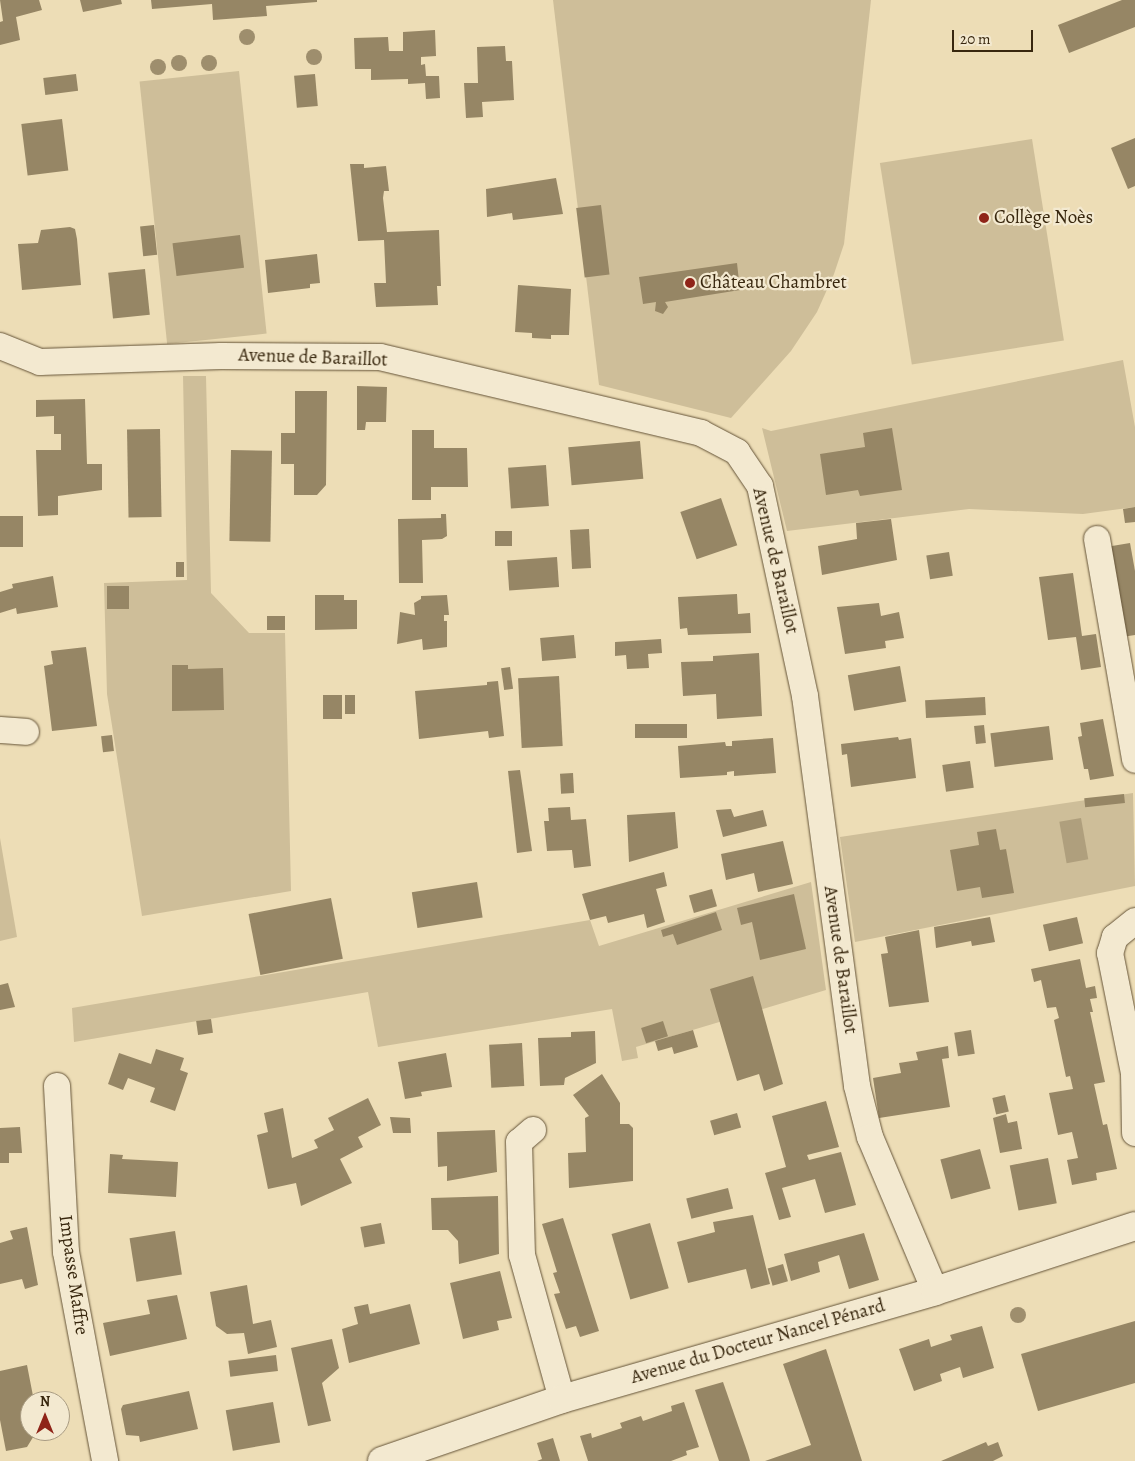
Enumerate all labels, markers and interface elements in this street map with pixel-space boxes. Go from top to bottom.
scale bar [955,20,1036,52]
text: 20 m [960,29,991,49]
place label: Collège Noès [994,207,1093,229]
marker: Collège Noès [978,212,990,224]
place label: Château Chambret [700,272,847,294]
marker: Château Chambret [684,277,696,289]
street label: Avenue de Baraillot [238,344,388,372]
street label: Avenue de Baraillot [747,486,803,636]
street label: Avenue de Baraillot [818,884,862,1036]
street label: Impasse Maffre [53,1213,93,1337]
street label: Avenue du Docteur Nancel Pénard [628,1295,888,1389]
north arrow [20,1391,70,1441]
text: N [40,1392,50,1411]

